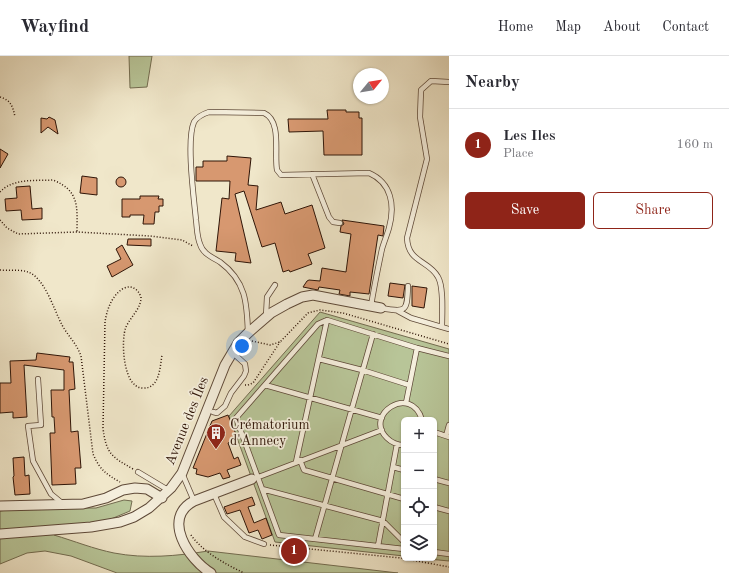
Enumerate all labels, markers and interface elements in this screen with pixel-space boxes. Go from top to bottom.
text: Wayfind [20,18,89,37]
text: Home [498,20,533,34]
text: Map [555,20,581,34]
text: About [603,20,640,34]
text: Contact [662,20,709,34]
north arrow [353,68,389,104]
text: Nearby [465,74,520,91]
text: Les Iles [503,129,556,144]
text: 1 [474,138,482,151]
text: 160 m [676,138,713,151]
text: Place [503,147,533,160]
button: Save [465,192,585,229]
button: Share [593,192,713,229]
your location [232,336,252,356]
street label: Avenue des Îles [160,374,211,467]
map controls [401,417,437,561]
button: + [401,417,437,453]
place label: Crématorium d'Annecy [230,418,310,448]
building icon: Crématorium d'Annecy [205,422,227,450]
button: − [401,453,437,489]
button: locate [401,489,437,525]
button: layers [401,525,437,561]
pin: 1 [281,536,307,566]

